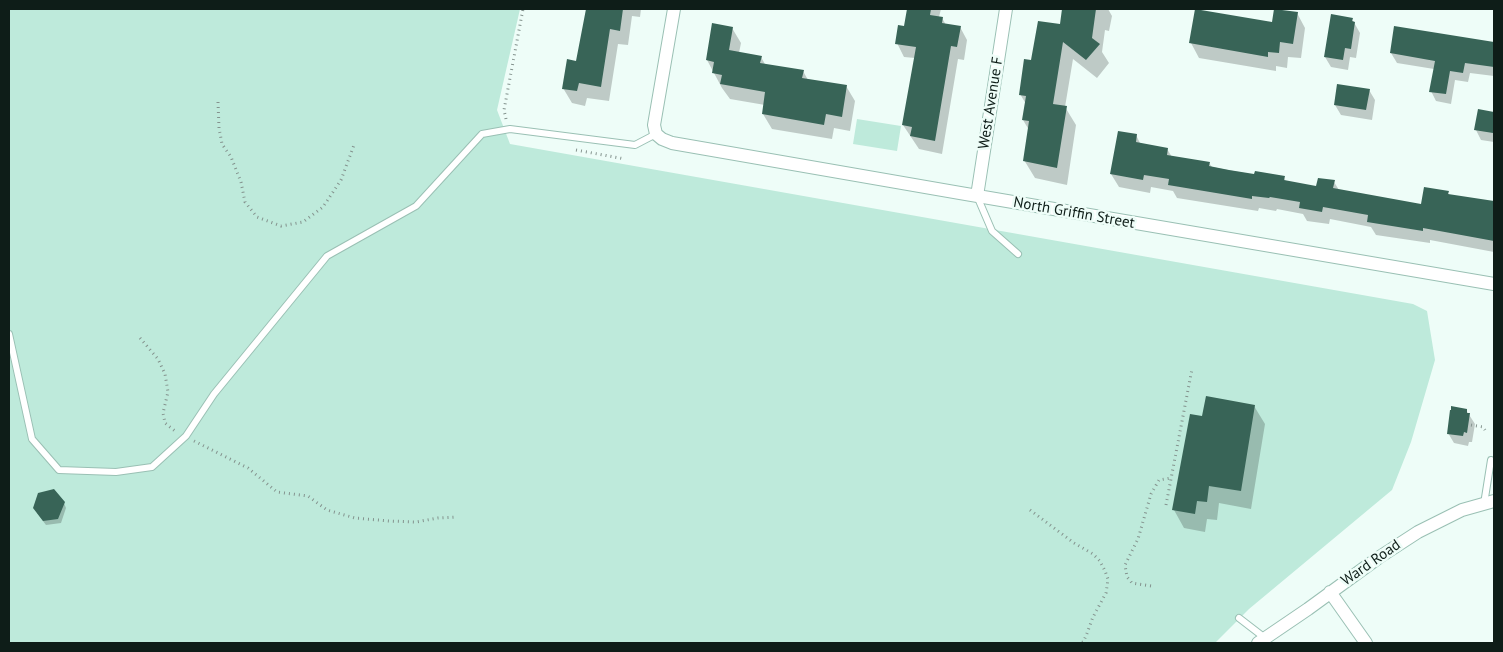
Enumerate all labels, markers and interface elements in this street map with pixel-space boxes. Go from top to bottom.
street label: West Avenue F [975,55,1007,151]
street label: North Griffin Street [1012,193,1136,233]
street label: Ward Road [1338,536,1404,590]

